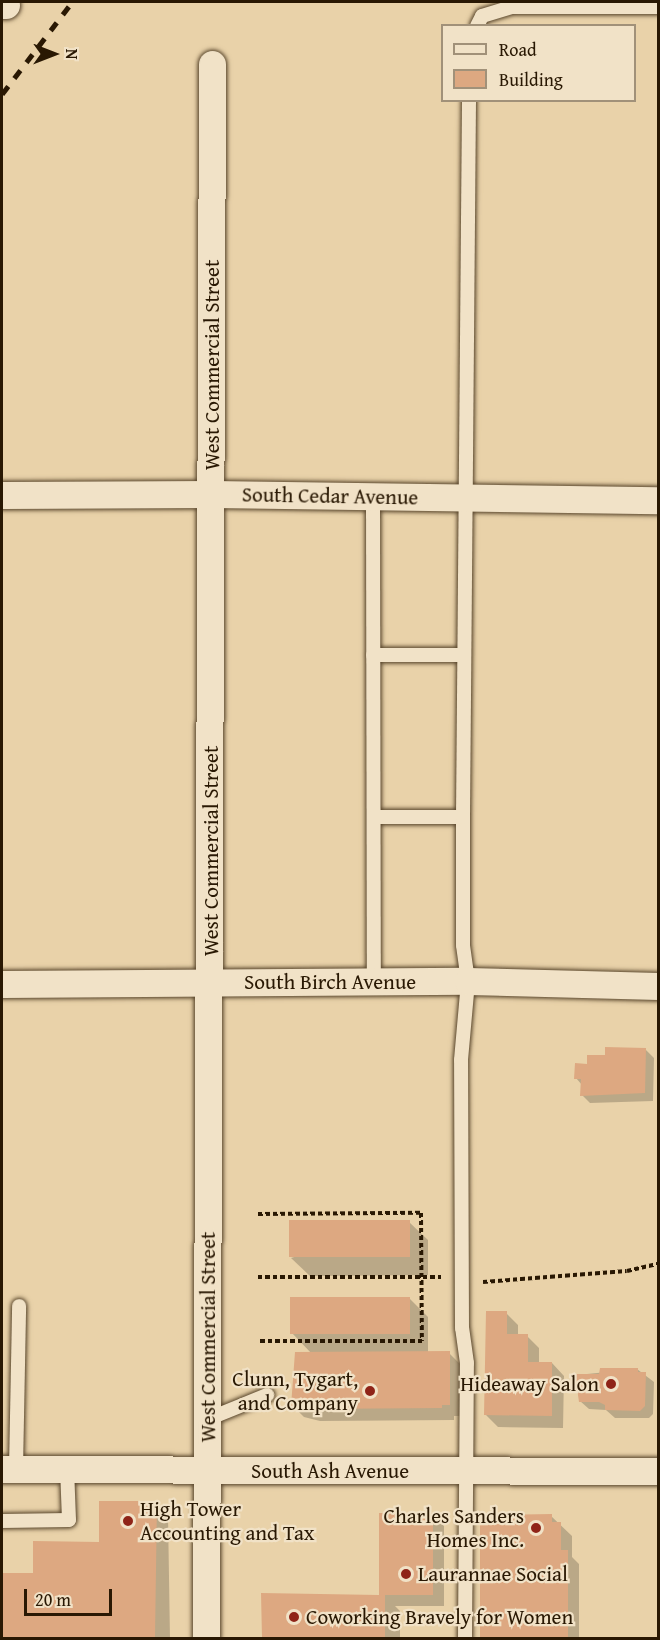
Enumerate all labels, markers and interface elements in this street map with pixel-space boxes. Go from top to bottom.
north arrow [24,24,84,84]
legend [441,24,636,102]
text: Road [499,36,537,63]
text: N [60,49,84,59]
text: Building [499,66,563,93]
street label: West Commercial Street [199,260,225,470]
street label: South Cedar Avenue [242,482,418,510]
street label: West Commercial Street [198,746,224,956]
street label: South Birch Avenue [244,969,416,995]
street label: West Commercial Street [195,1232,221,1442]
place label: Clunn, Tygart, and Company [232,1366,358,1416]
place label: Hideaway Salon [460,1371,599,1397]
marker: Hideaway Salon [604,1377,618,1391]
marker: Clunn, Tygart, and Company [363,1384,377,1398]
street label: South Ash Avenue [251,1458,409,1484]
place label: High Tower Accounting and Tax [140,1496,315,1546]
place label: Charles Sanders Homes Inc. [383,1503,524,1553]
marker: High Tower Accounting and Tax [121,1514,135,1528]
marker: Charles Sanders Homes Inc. [529,1521,543,1535]
place label: Laurannae Social [418,1561,568,1587]
marker: Laurannae Social [399,1567,413,1581]
scale bar [27,1577,116,1615]
text: 20 m [35,1586,71,1613]
place label: Coworking Bravely for Women [306,1604,573,1630]
marker: Coworking Bravely for Women [287,1610,301,1624]

